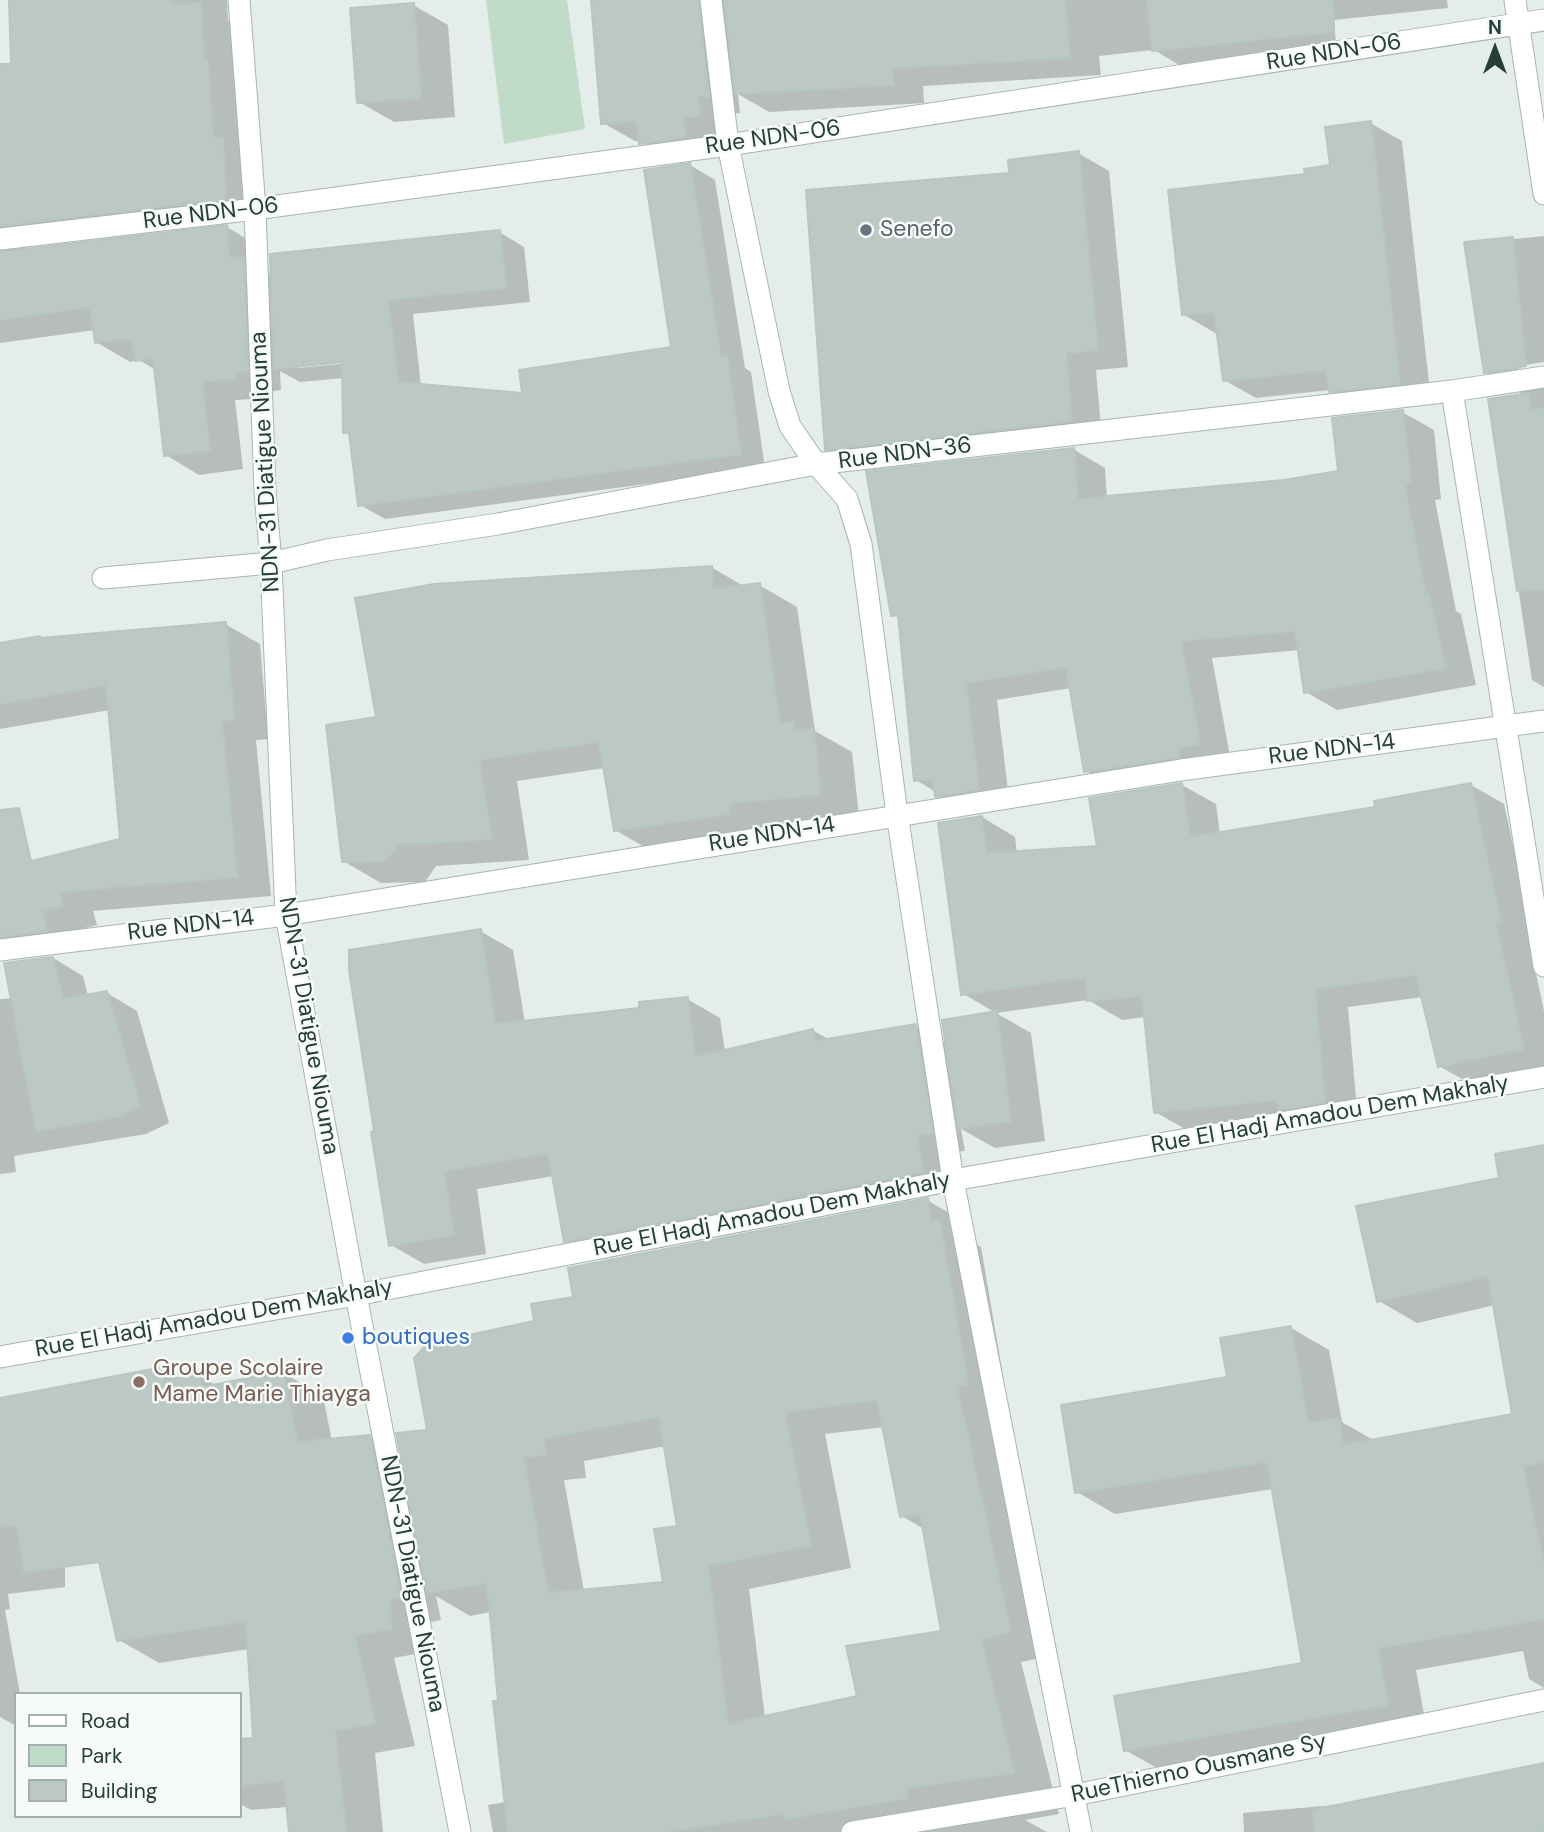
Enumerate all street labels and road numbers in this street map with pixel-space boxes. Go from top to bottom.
street label: Rue NDN-06 [1265,29,1403,77]
street label: Rue NDN-06 [704,115,842,161]
street label: Rue NDN-06 [142,192,280,236]
street label: NDN-31 Diatigue Niouma [245,331,287,593]
street label: Rue NDN-36 [837,432,973,476]
street label: Rue NDN-14 [1267,729,1397,771]
street label: Rue NDN-14 [707,811,837,859]
street label: NDN-31 Diatigue Niouma [272,895,344,1157]
street label: Rue NDN-14 [126,905,256,947]
street label: Rue El Hadj Amadou Dem Makhaly [1149,1070,1511,1160]
street label: Rue El Hadj Amadou Dem Makhaly [591,1167,953,1263]
street label: Rue El Hadj Amadou Dem Makhaly [33,1274,395,1364]
street label: NDN-31 Diatigue Niouma [374,1453,450,1715]
street label: RueThierno Ousmane Sy [1069,1728,1329,1810]

